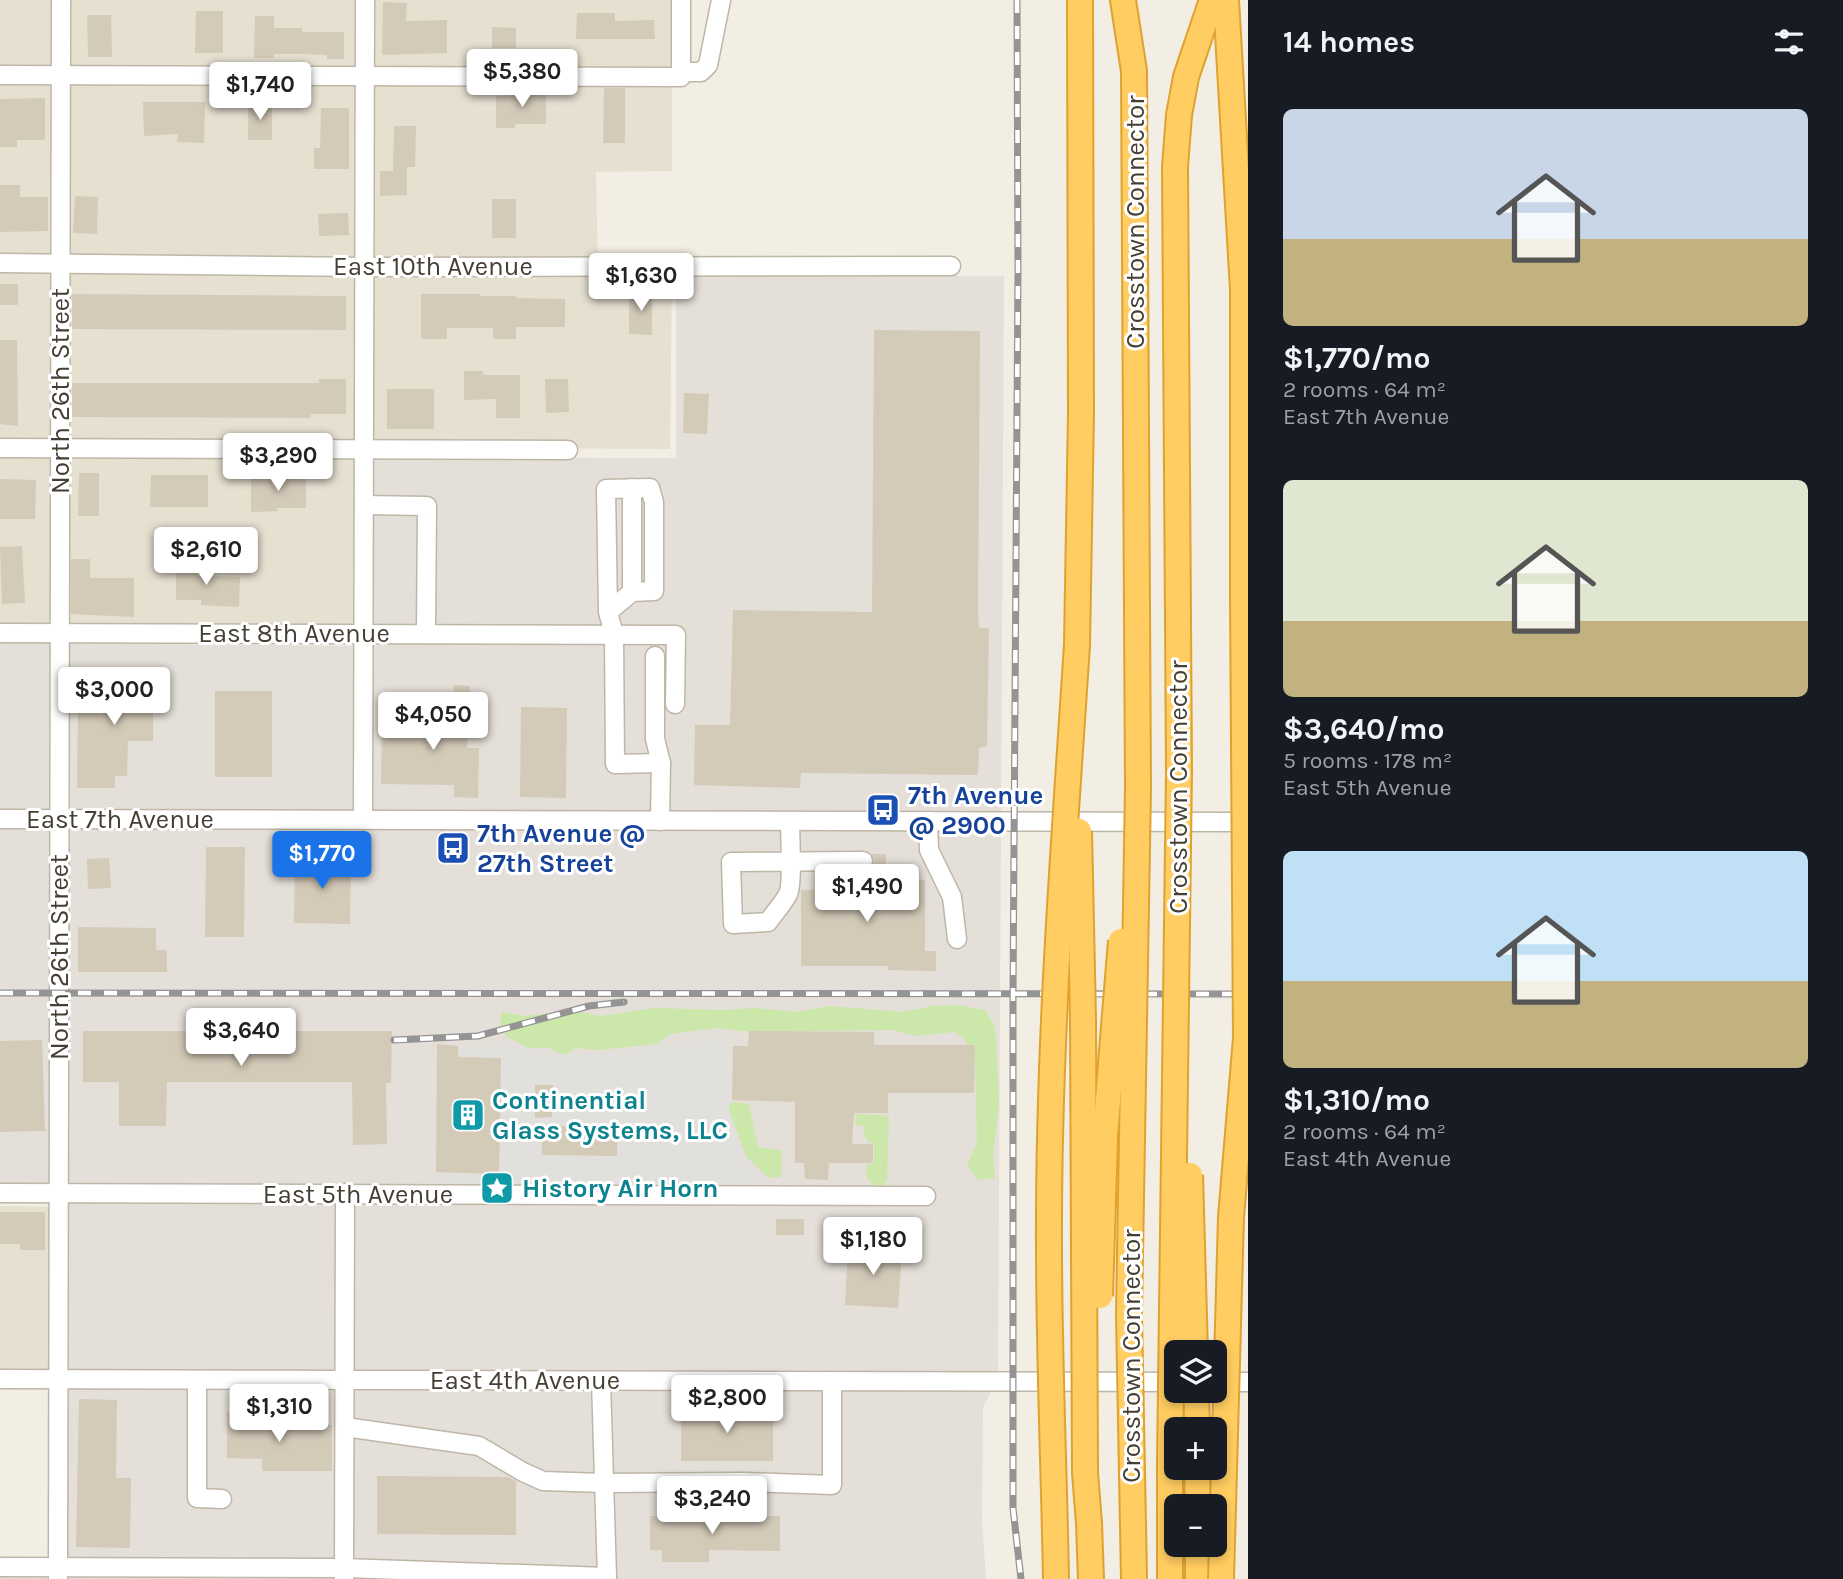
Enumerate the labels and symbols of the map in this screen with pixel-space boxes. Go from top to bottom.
pin: $5,380 [465,50,579,109]
pin: $1,740 [203,62,317,122]
street label: Crosstown Connector [1120,95,1151,349]
street label: East 10th Avenue [333,251,533,282]
pin: $1,630 [584,254,698,313]
street label: North 26th Street [45,288,76,494]
pin: $3,290 [221,434,335,493]
pin: $2,610 [149,528,263,587]
street label: East 8th Avenue [198,618,390,649]
street label: Crosstown Connector [1163,660,1194,914]
pin: $3,000 [57,668,171,727]
pin: $4,050 [376,692,490,752]
place label: 7th Avenue @ 2900 [908,780,1043,841]
bus stop icon: 7th Avenue @ 2900 [864,791,902,829]
street label: East 7th Avenue [26,804,214,835]
place label: 7th Avenue @ 27th Street [477,818,646,879]
bus stop icon: 7th Avenue @ 27th Street [434,829,472,867]
pin: $1,770 [265,832,379,891]
street label: North 26th Street [44,854,75,1060]
pin: $1,490 [810,864,924,924]
pin: $3,640 [184,1009,298,1068]
place label: Continential Glass Systems, LLC [492,1085,728,1146]
building icon: Continential Glass Systems, LLC [449,1096,487,1134]
place icon: History Air Horn [478,1169,516,1207]
place label: History Air Horn [522,1173,718,1204]
street label: East 5th Avenue [263,1179,453,1210]
pin: $1,180 [816,1218,930,1277]
street label: Crosstown Connector [1116,1229,1147,1483]
street label: East 4th Avenue [430,1365,620,1396]
pin: $2,800 [670,1376,784,1435]
pin: $1,310 [222,1384,336,1444]
pin: $3,240 [655,1476,769,1536]

